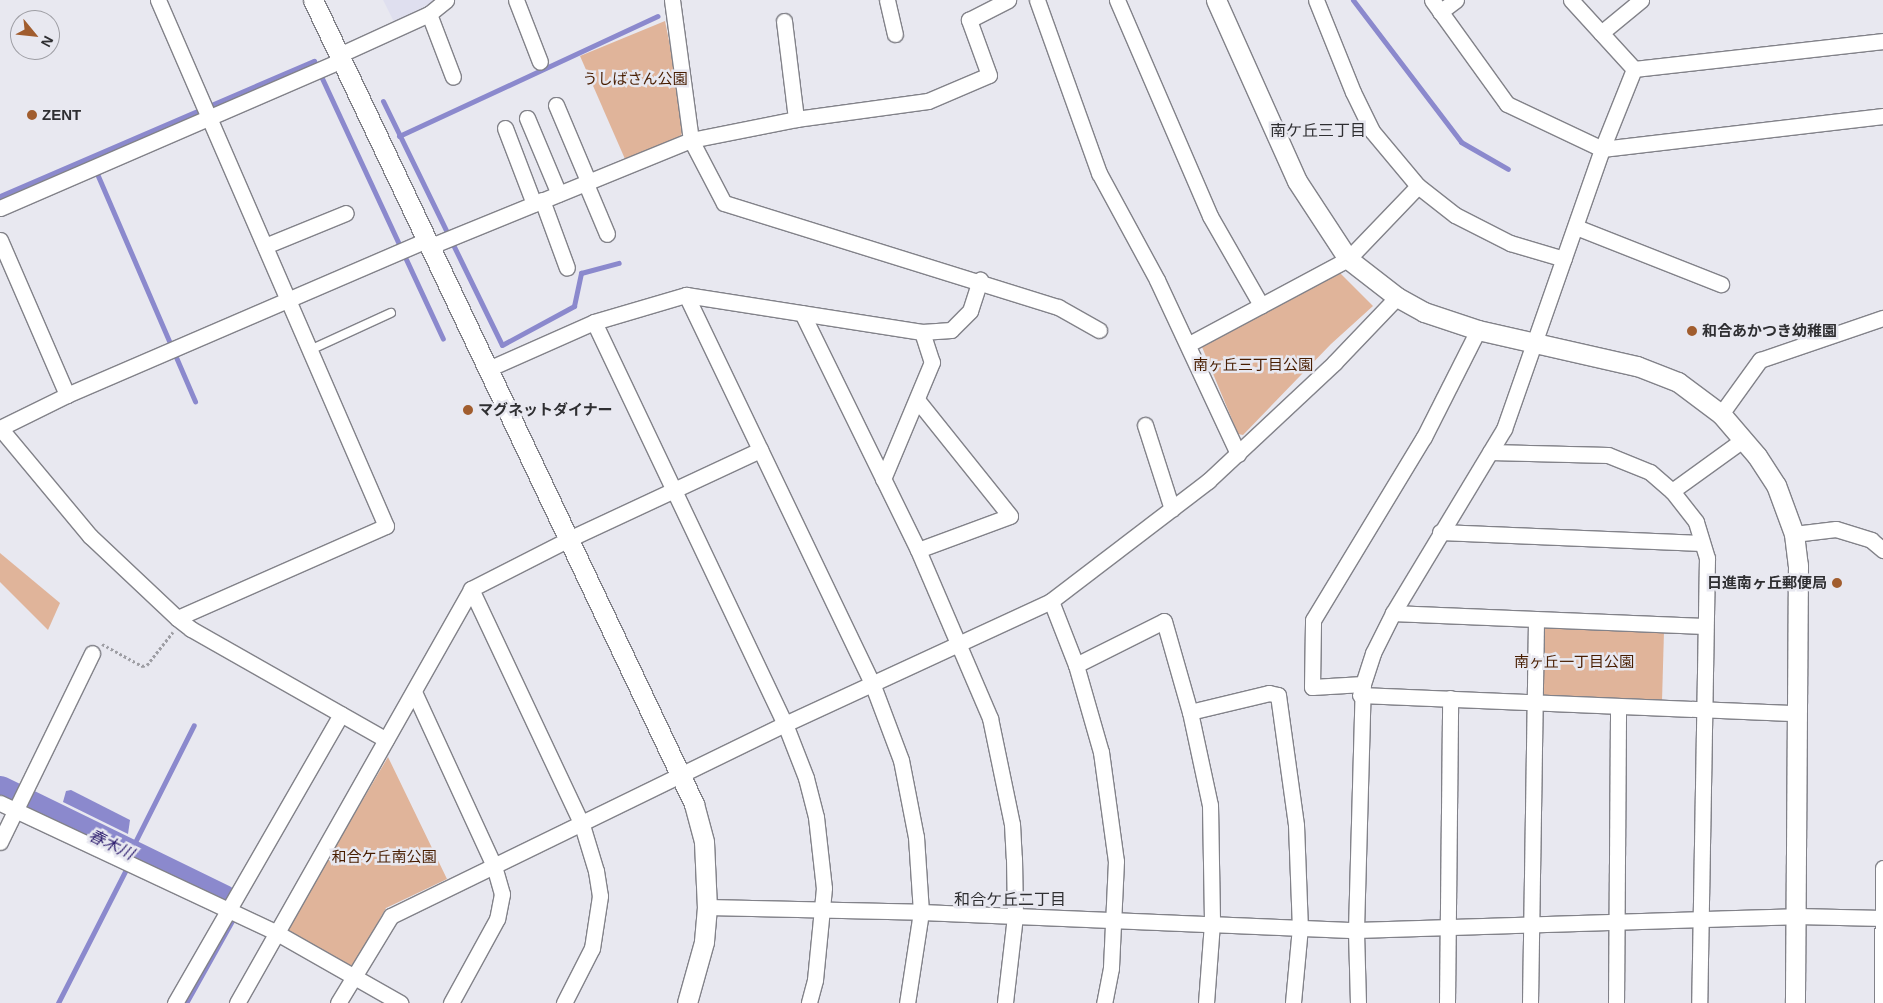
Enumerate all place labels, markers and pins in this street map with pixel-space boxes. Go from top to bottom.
place label: ZENT [42,106,81,124]
marker: ZENT [26,109,38,121]
place label: 和合あかつき幼稚園 [1702,322,1837,340]
marker: 和合あかつき幼稚園 [1686,325,1698,337]
place label: マグネットダイナー [478,401,613,419]
marker: マグネットダイナー [462,404,474,416]
place label: 日進南ヶ丘郵便局 [1707,574,1827,592]
marker: 日進南ヶ丘郵便局 [1831,577,1843,589]

